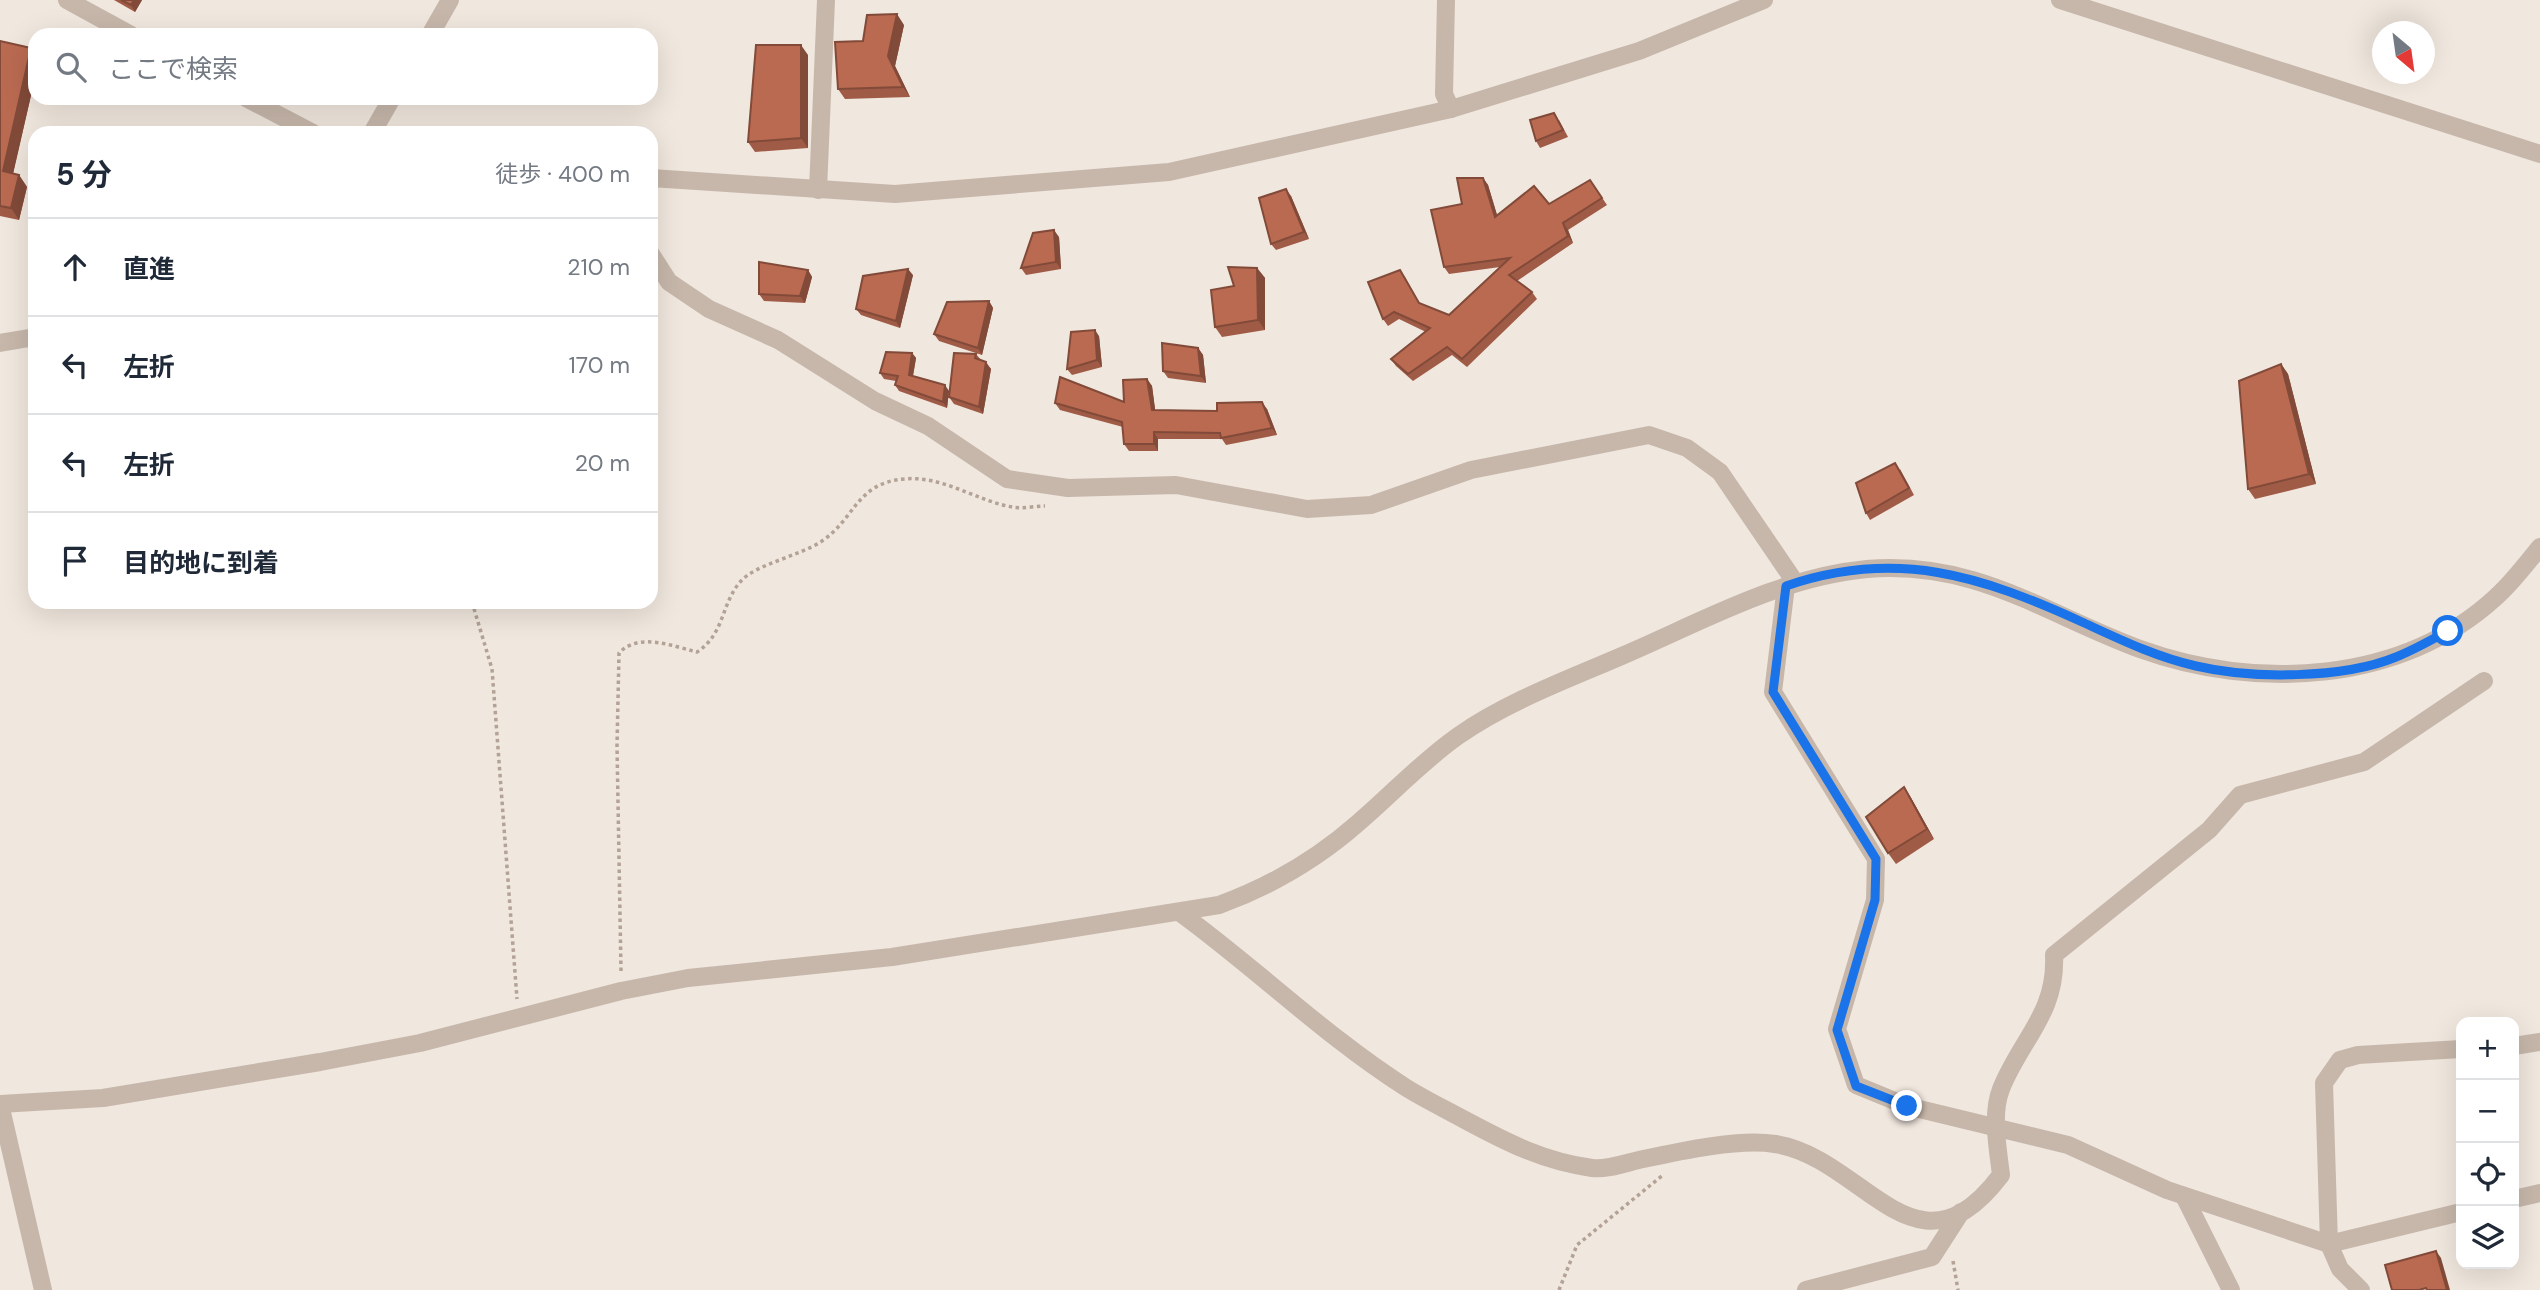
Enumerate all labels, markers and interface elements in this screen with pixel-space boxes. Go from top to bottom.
north arrow [2372,21,2435,84]
search box [28,28,658,105]
icon: search [52,48,90,86]
text: ここで検索 [108,52,238,86]
text: 5 分 [56,155,112,194]
text: 徒歩 · 400 m [495,159,630,189]
icon: ahead [56,248,94,286]
text: 直進 [123,252,175,286]
text: 210 m [567,252,630,282]
icon: left [56,346,94,384]
text: 左折 [123,350,175,384]
text: 170 m [569,350,630,380]
icon: left [56,444,94,482]
text: 左折 [123,448,175,482]
text: 20 m [575,448,630,478]
icon: arrive [56,542,94,580]
text: 目的地に到着 [123,546,279,580]
route start [2432,615,2463,646]
map controls [2456,1017,2519,1269]
button: + [2456,1017,2519,1080]
button: − [2456,1080,2519,1143]
route end [1891,1090,1922,1121]
button: locate [2456,1143,2519,1206]
button: layers [2456,1206,2519,1269]

